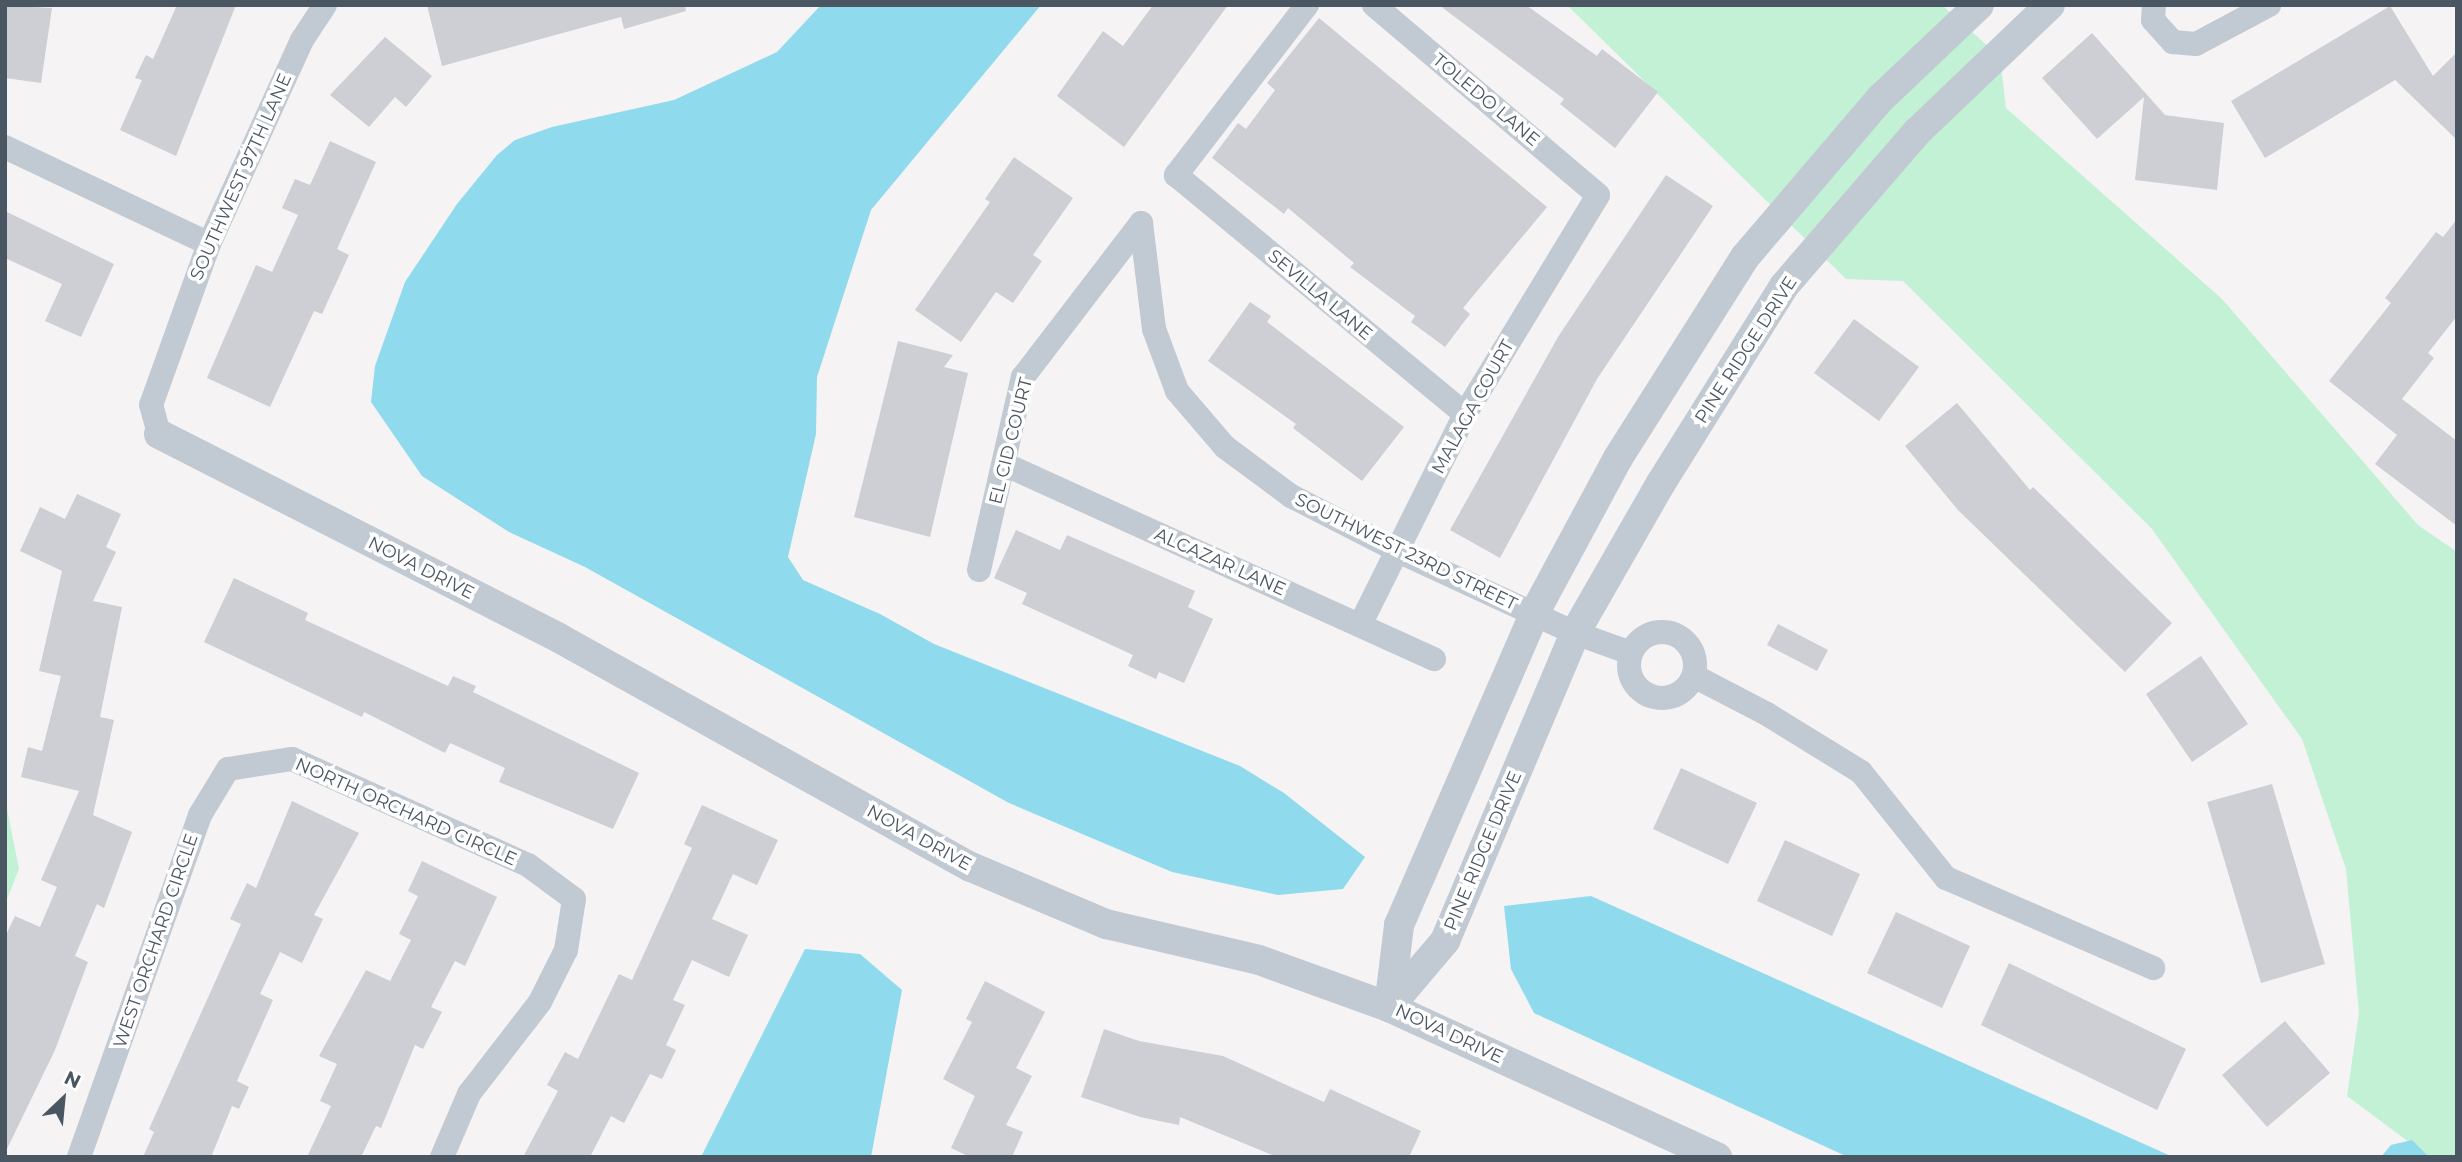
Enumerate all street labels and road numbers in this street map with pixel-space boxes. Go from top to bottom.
street label: TOLEDO LANE [1428,49,1544,151]
street label: SOUTHWEST 97TH LANE [186,70,296,284]
street label: SEVILLA LANE [1263,245,1377,345]
street label: PINE RIDGE DRIVE [1690,272,1802,428]
street label: MALAGA COURT [1427,336,1519,478]
street label: EL CID COURT [985,375,1037,507]
street label: SOUTHWEST 23RD STREET [1292,489,1520,615]
street label: ALCAZAR LANE [1151,523,1289,601]
street label: NOVA DRIVE [364,532,478,604]
street label: NORTH ORCHARD CIRCLE [292,753,520,871]
street label: PINE RIDGE DRIVE [1440,768,1526,934]
street label: NOVA DRIVE [863,800,975,876]
street label: WEST ORCHARD CIRCLE [109,831,203,1051]
street label: NOVA DRIVE [1392,1000,1506,1068]

